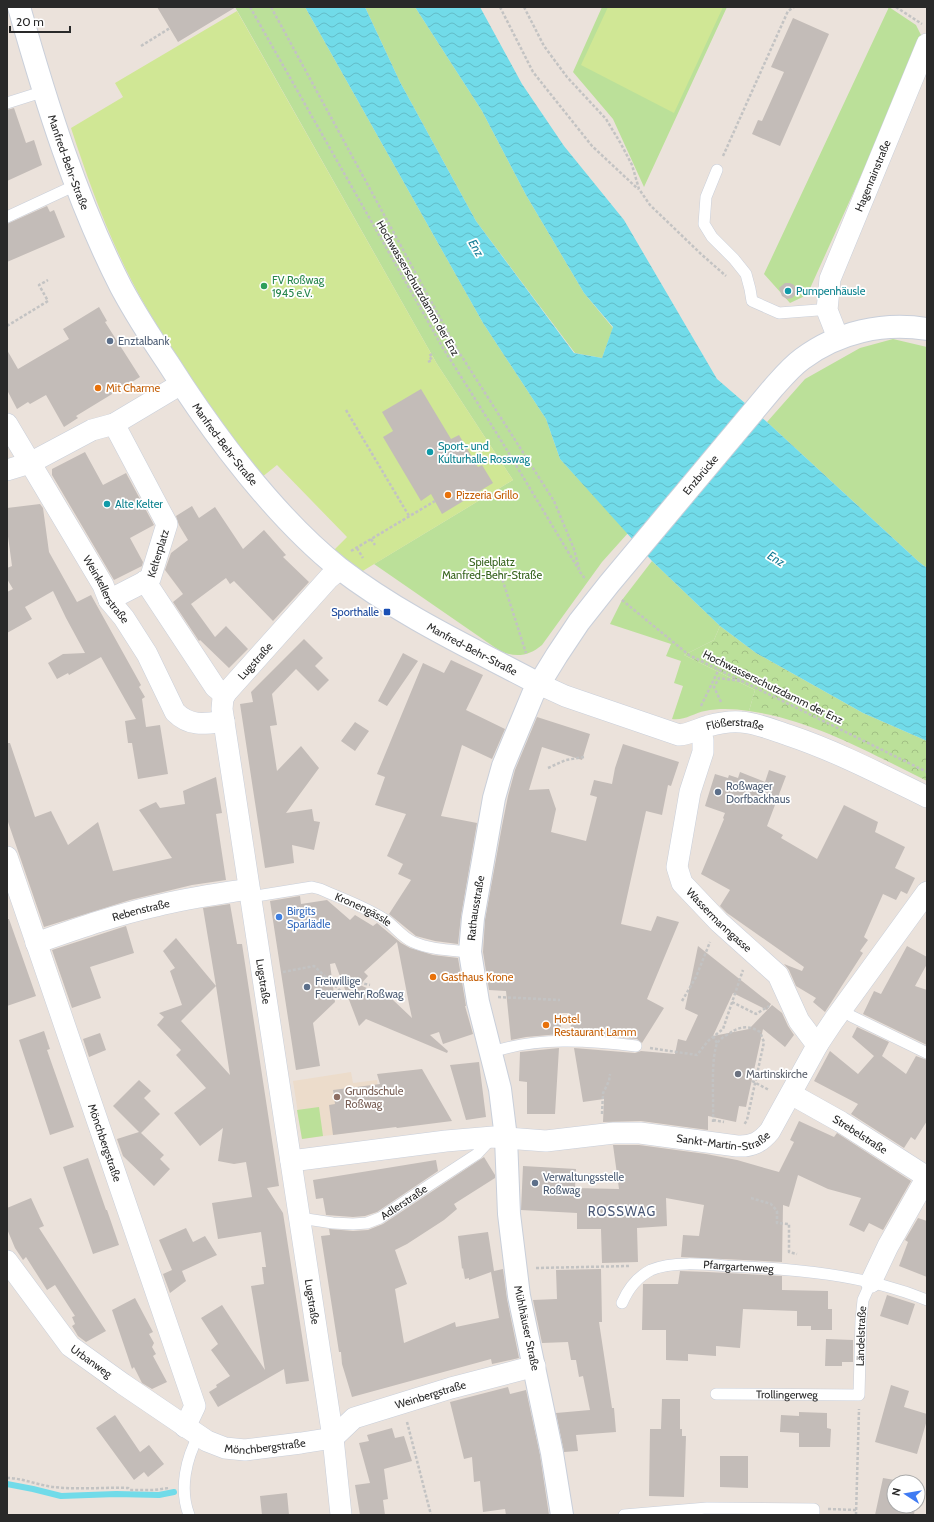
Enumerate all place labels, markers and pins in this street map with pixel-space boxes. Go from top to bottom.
place label: FV Roßwag 1945 e.V. [272,273,325,300]
marker: FV Roßwag 1945 e.V. [259,281,269,291]
place label: Pumpenhäusle [796,284,866,298]
marker: Pumpenhäusle [783,286,793,296]
place label: Enztalbank [118,334,169,348]
marker: Enztalbank [105,336,115,346]
place label: Mit Charme [106,381,160,395]
marker: Mit Charme [93,383,103,393]
place label: Sport- und Kulturhalle Rosswag [438,439,530,466]
marker: Sport- und Kulturhalle Rosswag [425,447,435,457]
place label: Pizzeria Grillo [456,488,518,502]
marker: Pizzeria Grillo [443,490,453,500]
place label: Alte Kelter [115,497,163,511]
marker: Alte Kelter [102,499,112,509]
place label: Sporthalle [331,605,379,619]
marker: Sporthalle [382,607,392,617]
place label: Roßwager Dorfbackhaus [726,779,790,806]
marker: Roßwager Dorfbackhaus [713,787,723,797]
place label: Birgits Sparlädle [287,904,331,931]
marker: Birgits Sparlädle [274,912,284,922]
place label: Gasthaus Krone [441,970,514,984]
marker: Gasthaus Krone [428,972,438,982]
place label: Freiwillige Feuerwehr Roßwag [315,974,404,1001]
marker: Freiwillige Feuerwehr Roßwag [302,982,312,992]
place label: Hotel Restaurant Lamm [554,1012,637,1039]
marker: Hotel Restaurant Lamm [541,1020,551,1030]
place label: Martinskirche [746,1067,808,1081]
marker: Martinskirche [733,1069,743,1079]
place label: Grundschule Roßwag [345,1084,404,1111]
marker: Grundschule Roßwag [332,1092,342,1102]
place label: Verwaltungsstelle Roßwag [543,1170,625,1197]
marker: Verwaltungsstelle Roßwag [530,1178,540,1188]

